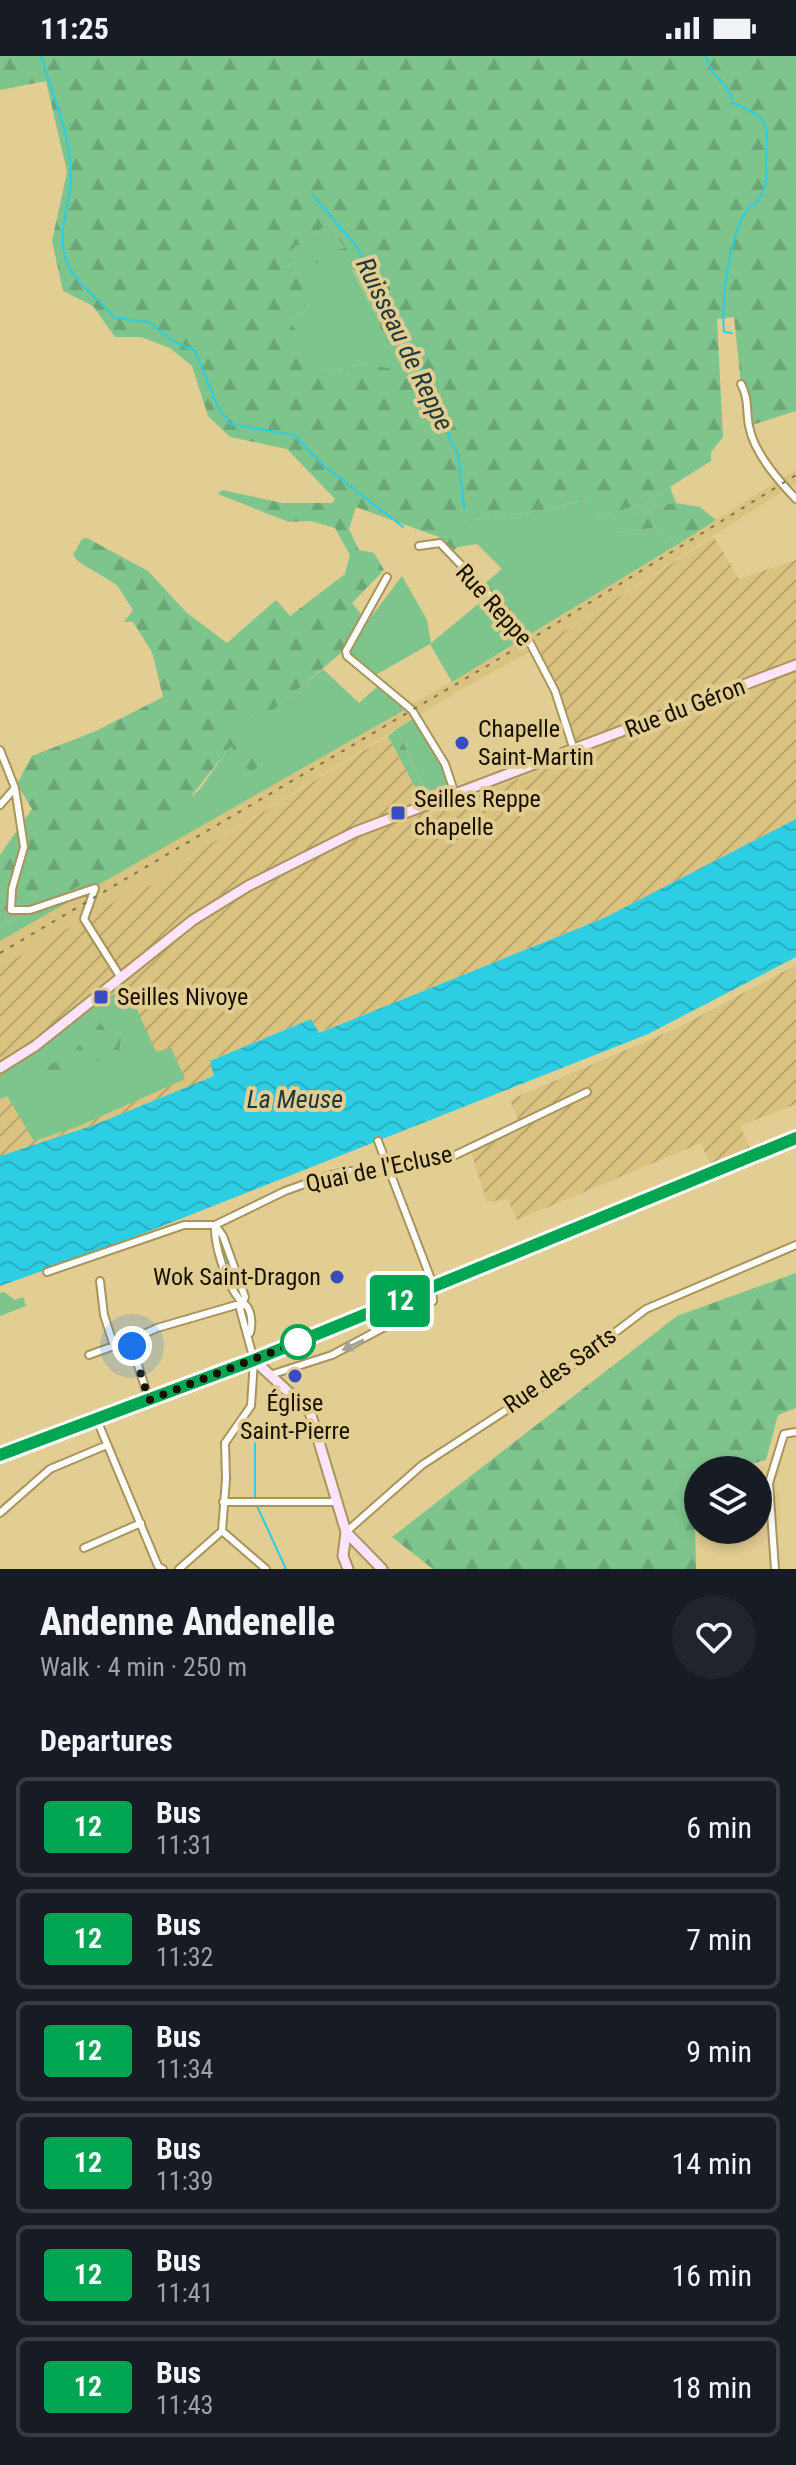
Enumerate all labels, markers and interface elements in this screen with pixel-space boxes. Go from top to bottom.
text: 11:25 [40,11,109,46]
water label: Ruisseau de Reppe [350,253,460,435]
street label: Rue Reppe [450,558,538,652]
street label: Rue du Géron [621,672,749,744]
place label: Chapelle Saint-Martin [478,715,594,771]
marker: Chapelle Saint-Martin [453,734,471,752]
place label: Seilles Reppe chapelle [414,785,541,841]
marker: Seilles Reppe chapelle [389,804,407,822]
place label: Seilles Nivoye [117,983,248,1011]
marker: Seilles Nivoye [92,988,110,1006]
water label: La Meuse [247,1084,343,1114]
street label: Quai de l'Ecluse [303,1140,455,1198]
place label: Wok Saint-Dragon [153,1263,321,1291]
marker: Wok Saint-Dragon [328,1268,346,1286]
line badge: 12 [364,1275,436,1327]
text: 12 [386,1284,414,1317]
street label: Rue des Sarts [498,1321,622,1419]
unlabelled marker [281,1325,315,1359]
your location [112,1326,152,1366]
one-way arrow [341,1339,364,1352]
marker: Église Saint-Pierre [286,1367,304,1385]
place label: Église Saint-Pierre [240,1389,350,1445]
map controls [684,1456,772,1544]
button: layers [684,1456,772,1544]
button: heart [672,1595,756,1679]
text: Andenne Andenelle [40,1600,335,1644]
text: Walk · 4 min · 250 m [40,1652,247,1682]
text: Departures [40,1723,173,1758]
text: Bus [156,1795,201,1830]
text: 12 [74,1810,102,1843]
text: 6 min [686,1810,752,1845]
text: 11:31 [156,1830,213,1860]
text: Bus [156,1907,201,1942]
text: 12 [74,1922,102,1955]
text: 7 min [686,1922,752,1957]
text: 11:32 [156,1942,213,1972]
text: Bus [156,2019,201,2054]
text: 12 [74,2034,102,2067]
text: 9 min [686,2034,752,2069]
text: 11:34 [156,2054,213,2084]
text: Bus [156,2131,201,2166]
text: 12 [74,2146,102,2179]
text: 14 min [671,2146,752,2181]
text: 11:39 [156,2166,213,2196]
text: Bus [156,2243,201,2278]
text: 12 [74,2258,102,2291]
text: 16 min [671,2258,752,2293]
text: 11:41 [156,2278,213,2308]
text: Bus [156,2355,201,2390]
text: 12 [74,2370,102,2403]
text: 18 min [671,2370,752,2405]
text: 11:43 [156,2390,213,2420]

